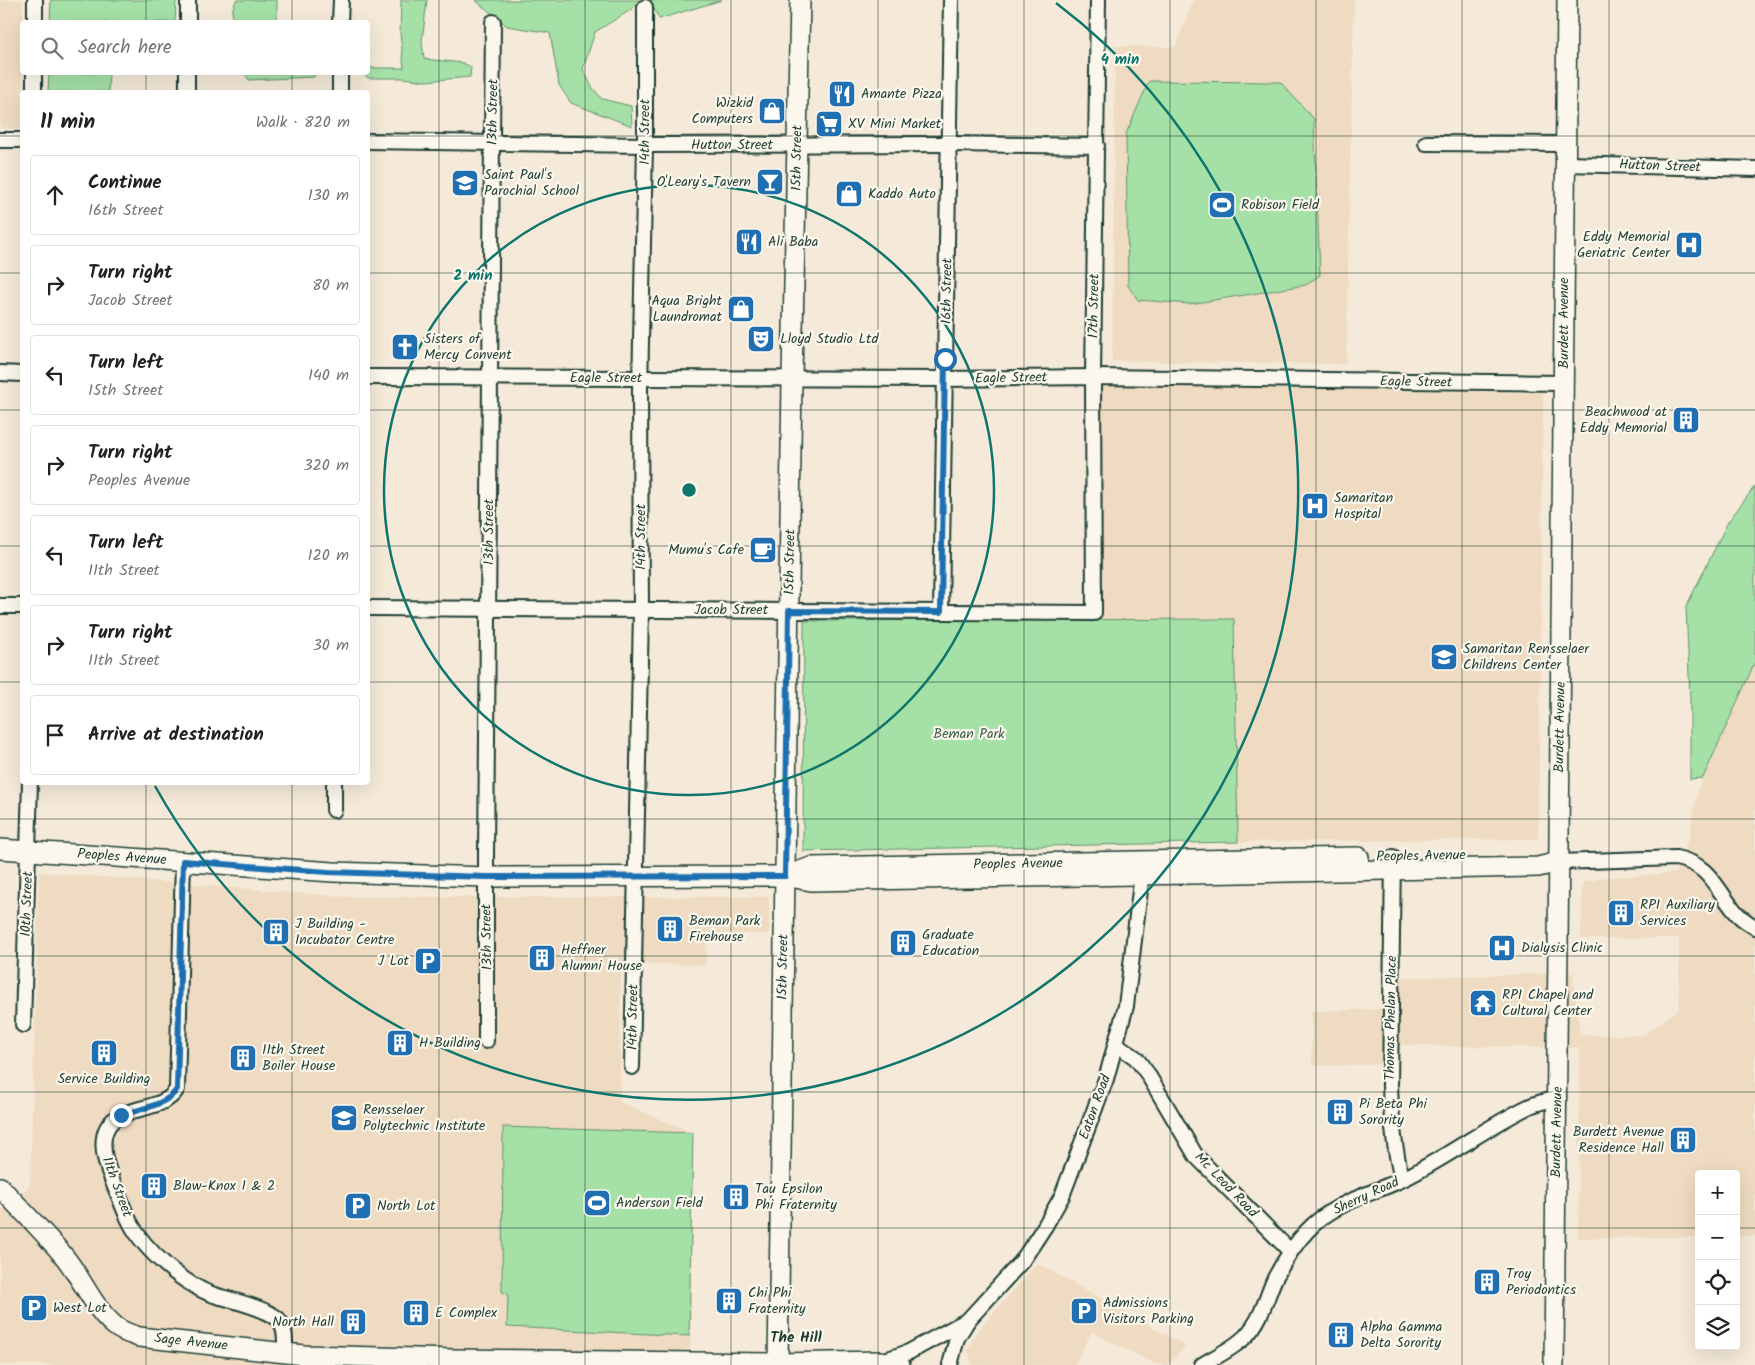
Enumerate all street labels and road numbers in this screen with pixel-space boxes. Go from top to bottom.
street label: 13th Street [481,78,505,145]
street label: 14th Street [634,98,656,165]
street label: 15th Street [785,124,809,191]
street label: Hutton Street [691,134,774,156]
street label: Hutton Street [1619,154,1702,178]
street label: 16th Street [935,257,959,324]
street label: 17th Street [1082,273,1106,339]
street label: Burdett Avenue [1553,277,1575,369]
street label: Eagle Street [975,366,1048,390]
street label: Eagle Street [570,367,643,389]
street label: Eagle Street [1380,370,1453,394]
street label: 13th Street [478,498,500,565]
street label: 14th Street [630,503,652,570]
street label: 15th Street [778,528,802,595]
street label: Jacob Street [694,599,769,621]
street label: Burdett Avenue [1548,681,1572,773]
street label: Peoples Avenue [77,843,168,871]
street label: Peoples Avenue [1376,844,1467,868]
street label: Peoples Avenue [973,852,1064,876]
street label: 10th Street [15,870,39,937]
street label: 13th Street [475,903,499,970]
street label: 15th Street [771,933,795,1000]
street label: Thomas Phelan Place [1379,955,1403,1081]
street label: 14th Street [621,983,645,1050]
street label: Eaton Road [1073,1070,1117,1143]
street label: Burdett Avenue [1545,1086,1569,1178]
street label: Mc Leod Road [1189,1147,1264,1224]
street label: 11th Street [96,1154,138,1221]
street label: Sherry Road [1329,1171,1404,1221]
street label: Sage Avenue [153,1327,230,1357]

